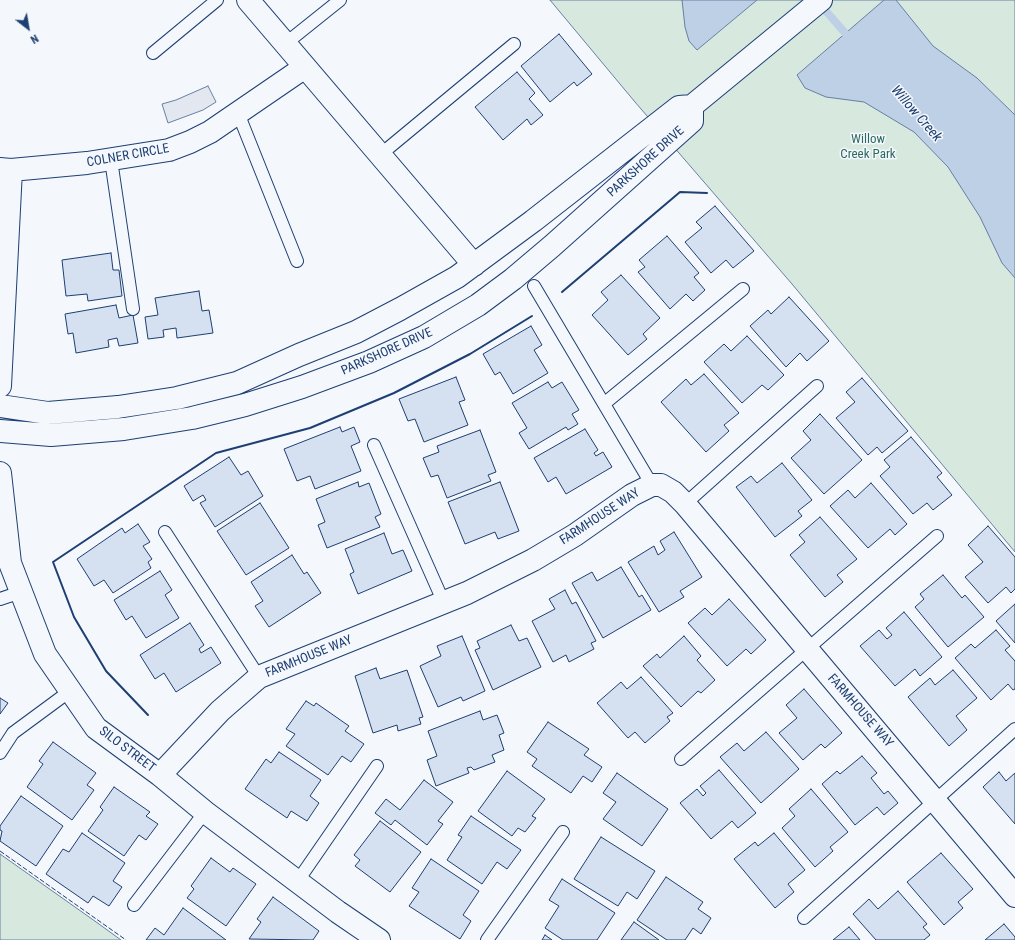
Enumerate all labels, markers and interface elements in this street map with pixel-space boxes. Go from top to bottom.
north arrow [8,8,48,48]
text: N [28,31,41,46]
water label: Willow Creek [887,82,945,146]
street label: PARKSHORE DRIVE [604,123,688,201]
park label: Willow Creek Park [840,132,896,163]
street label: COLNER CIRCLE [86,141,170,171]
street label: PARKSHORE DRIVE [339,325,435,379]
street label: FARMHOUSE WAY [557,485,643,549]
street label: FARMHOUSE WAY [263,633,355,681]
street label: FARMHOUSE WAY [824,671,896,751]
street label: SILO STREET [96,724,158,776]

